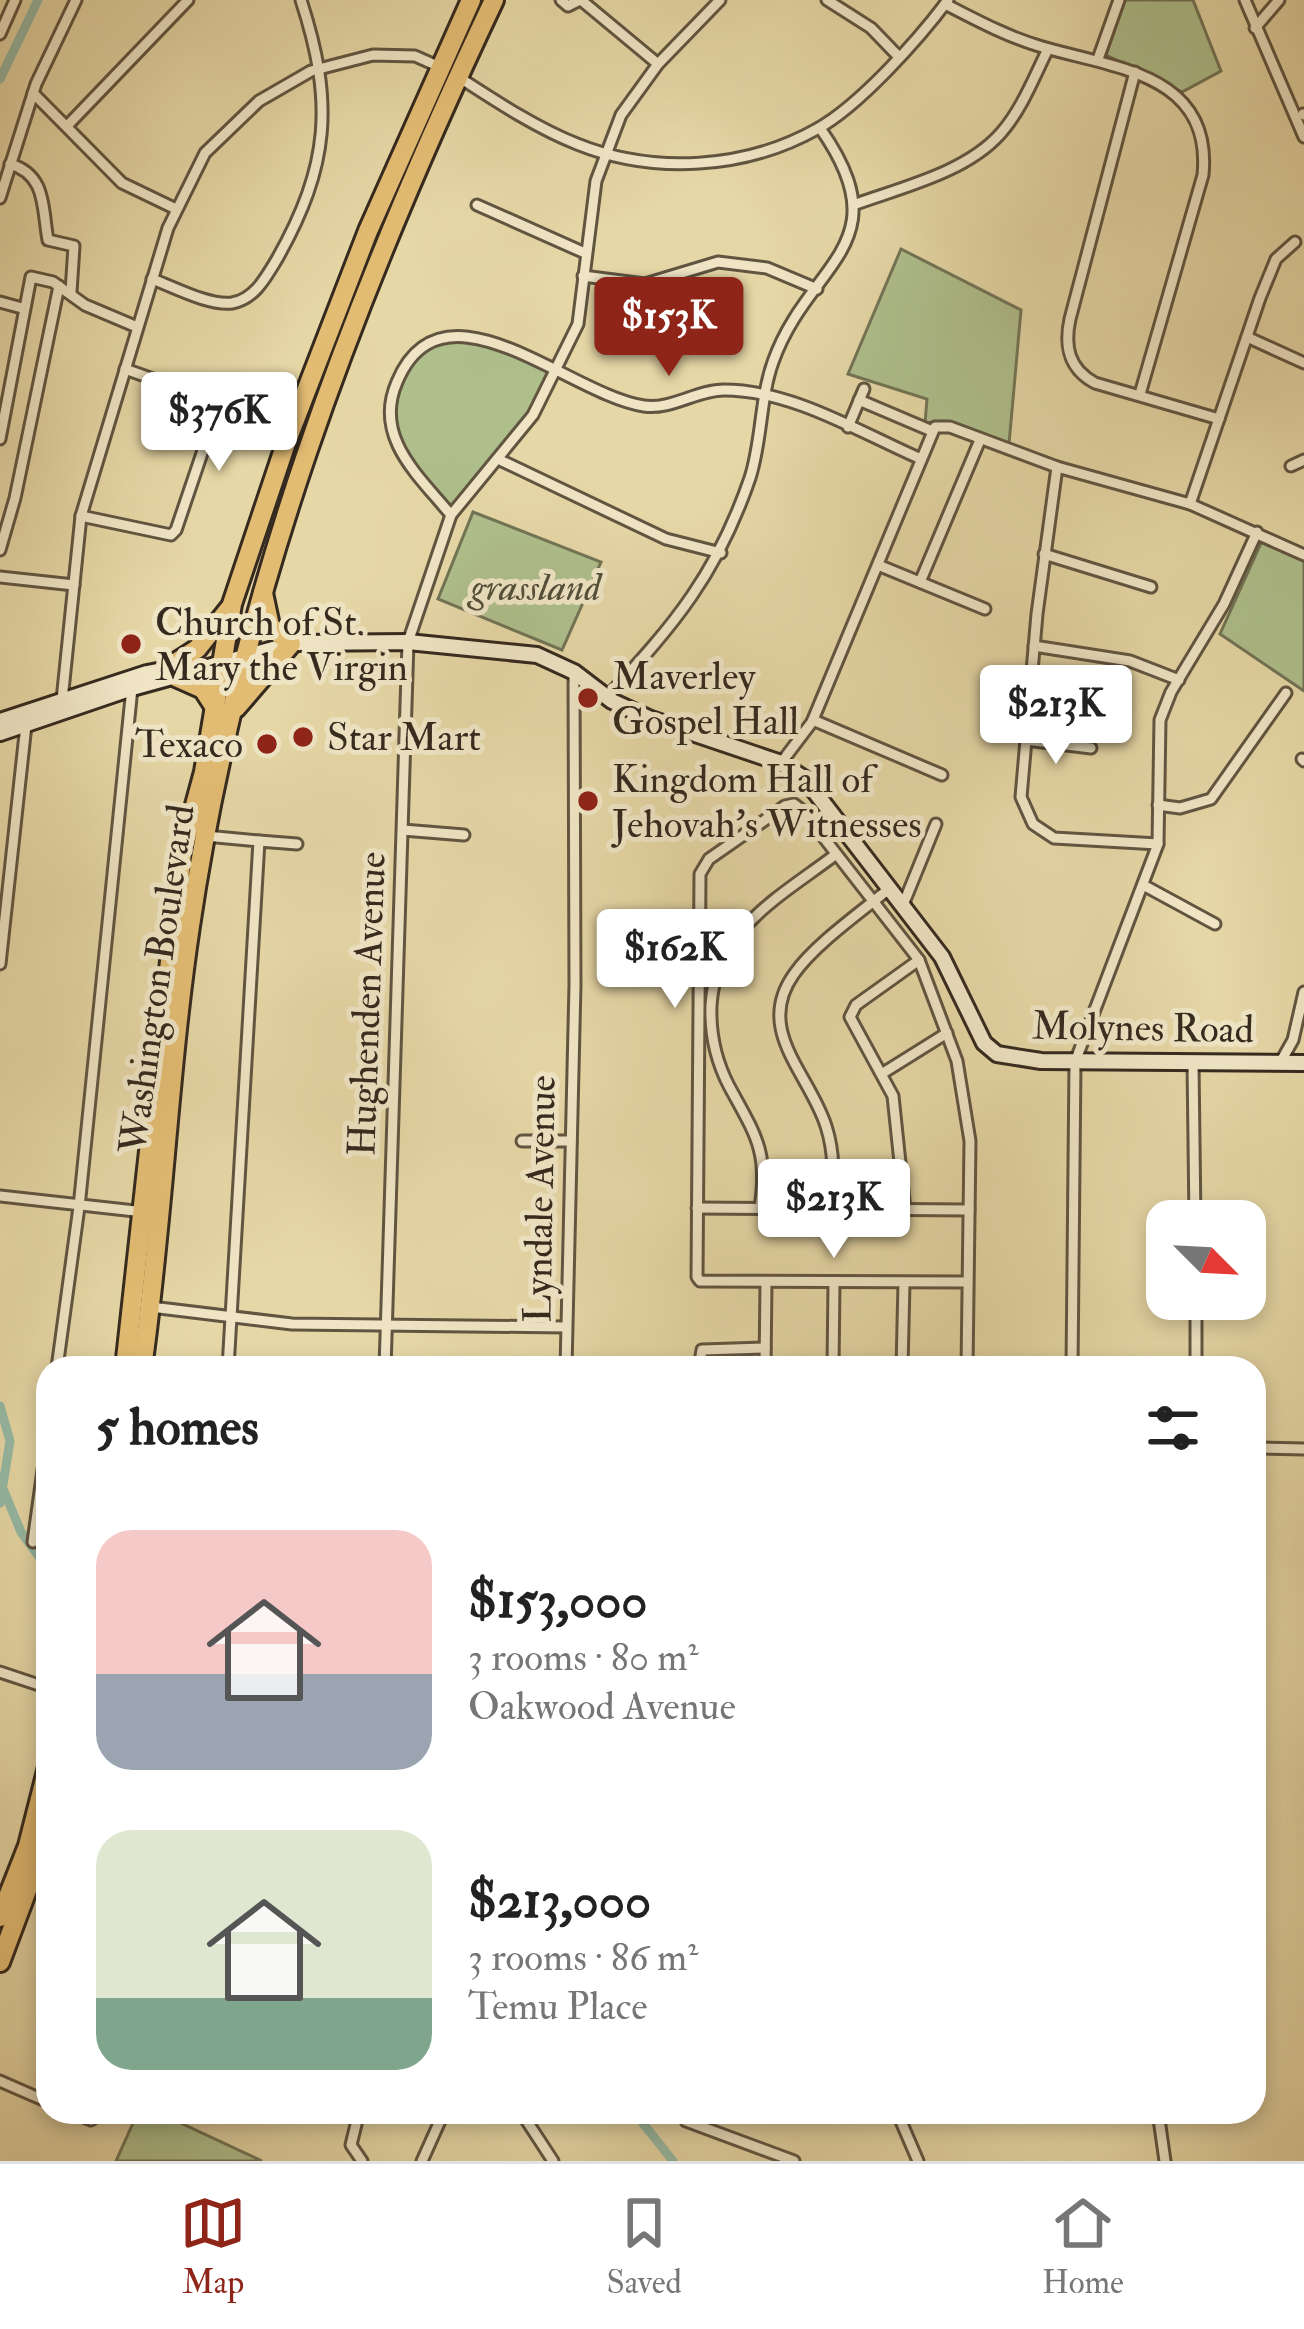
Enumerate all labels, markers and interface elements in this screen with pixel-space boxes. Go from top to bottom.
pin: $153K [585,277,753,379]
text: $153K [621,291,717,340]
pin: $376K [135,372,303,474]
text: $376K [168,386,270,435]
park label: grassland [466,563,603,612]
place label: Church of St. Mary the Virgin [155,598,408,692]
marker: Church of St. Mary the Virgin [118,631,144,657]
place label: Maverley Gospel Hall [612,652,799,746]
pin: $213K [972,665,1140,767]
text: $213K [1007,679,1105,728]
marker: Maverley Gospel Hall [575,685,601,711]
place label: Star Mart [327,713,481,762]
place label: Texaco [135,720,243,769]
marker: Star Mart [290,724,316,750]
marker: Texaco [254,731,280,757]
place label: Kingdom Hall of Jehovah's Witnesses [611,755,922,849]
marker: Kingdom Hall of Jehovah's Witnesses [575,788,601,814]
street label: Washington Boulevard [108,801,206,1158]
street label: Hughenden Avenue [337,851,397,1157]
pin: $162K [591,909,759,1011]
text: $162K [624,923,726,972]
street label: Molynes Road [1032,1002,1254,1054]
street label: Lyndale Avenue [513,1075,567,1323]
pin: $213K [750,1159,918,1261]
text: $213K [785,1173,883,1222]
north arrow [1146,1200,1266,1320]
map controls [1146,1200,1266,1320]
icon: filters [1140,1395,1206,1461]
text: 5 homes [96,1396,259,1460]
text: $153,000 [468,1569,647,1633]
icon: home [192,1578,336,1722]
text: 3 rooms · 80 m² [468,1633,699,1682]
text: Oakwood Avenue [468,1682,736,1731]
text: $213,000 [468,1869,651,1933]
icon: home [192,1878,336,2022]
text: 3 rooms · 86 m² [468,1933,698,1982]
text: Temu Place [468,1982,648,2031]
tab: Map [180,2190,246,2303]
tab: Saved [606,2190,682,2303]
tab: Home [1042,2190,1124,2303]

